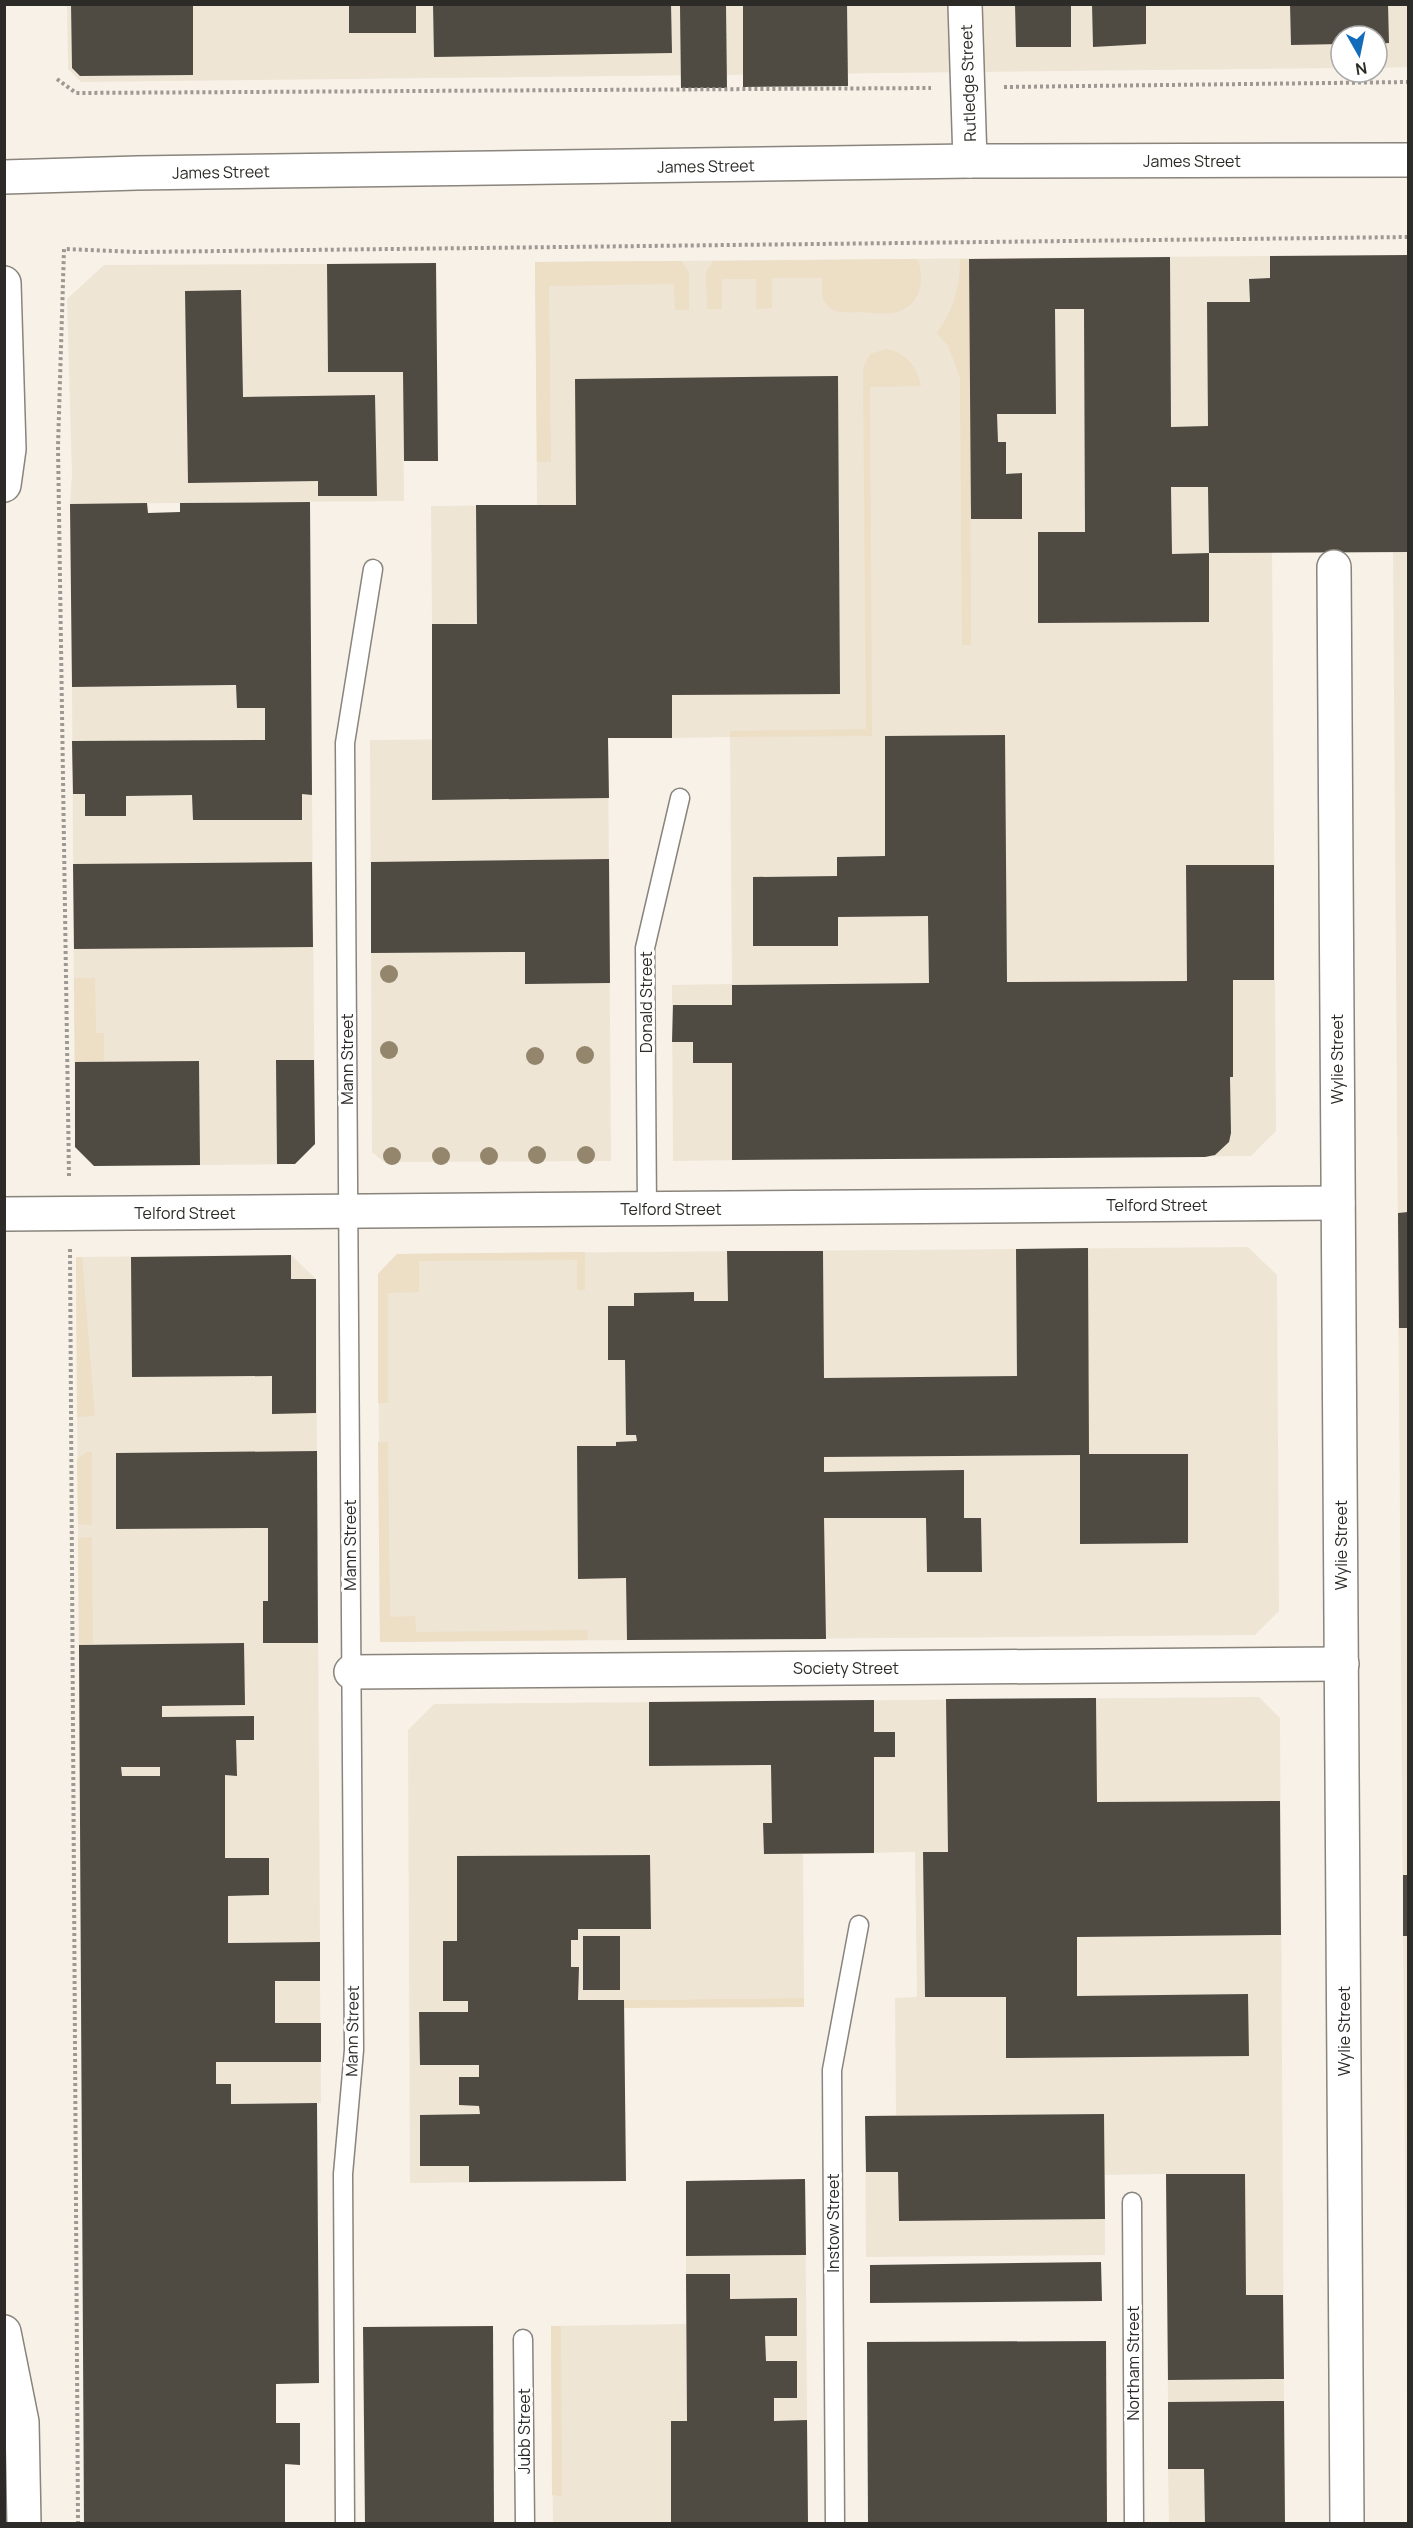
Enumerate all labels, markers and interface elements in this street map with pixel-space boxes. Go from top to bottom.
street label: Rutledge Street [955,24,981,142]
north arrow [1329,24,1389,84]
text: N [1354,57,1369,81]
street label: James Street [1143,150,1241,172]
street label: James Street [657,154,755,178]
street label: James Street [172,160,270,184]
street label: Donald Street [635,951,657,1053]
street label: Mann Street [336,1013,358,1105]
street label: Wylie Street [1326,1014,1348,1104]
street label: Telford Street [1106,1194,1208,1216]
street label: Telford Street [620,1198,722,1220]
street label: Telford Street [134,1202,236,1224]
street label: Mann Street [339,1499,361,1591]
street label: Wylie Street [1330,1500,1352,1590]
street label: Society Street [793,1657,899,1679]
street label: Mann Street [340,1985,364,2077]
street label: Wylie Street [1333,1986,1355,2076]
street label: Instow Street [822,2173,844,2273]
street label: Northam Street [1122,2306,1144,2420]
street label: Jubb Street [513,2388,535,2474]

